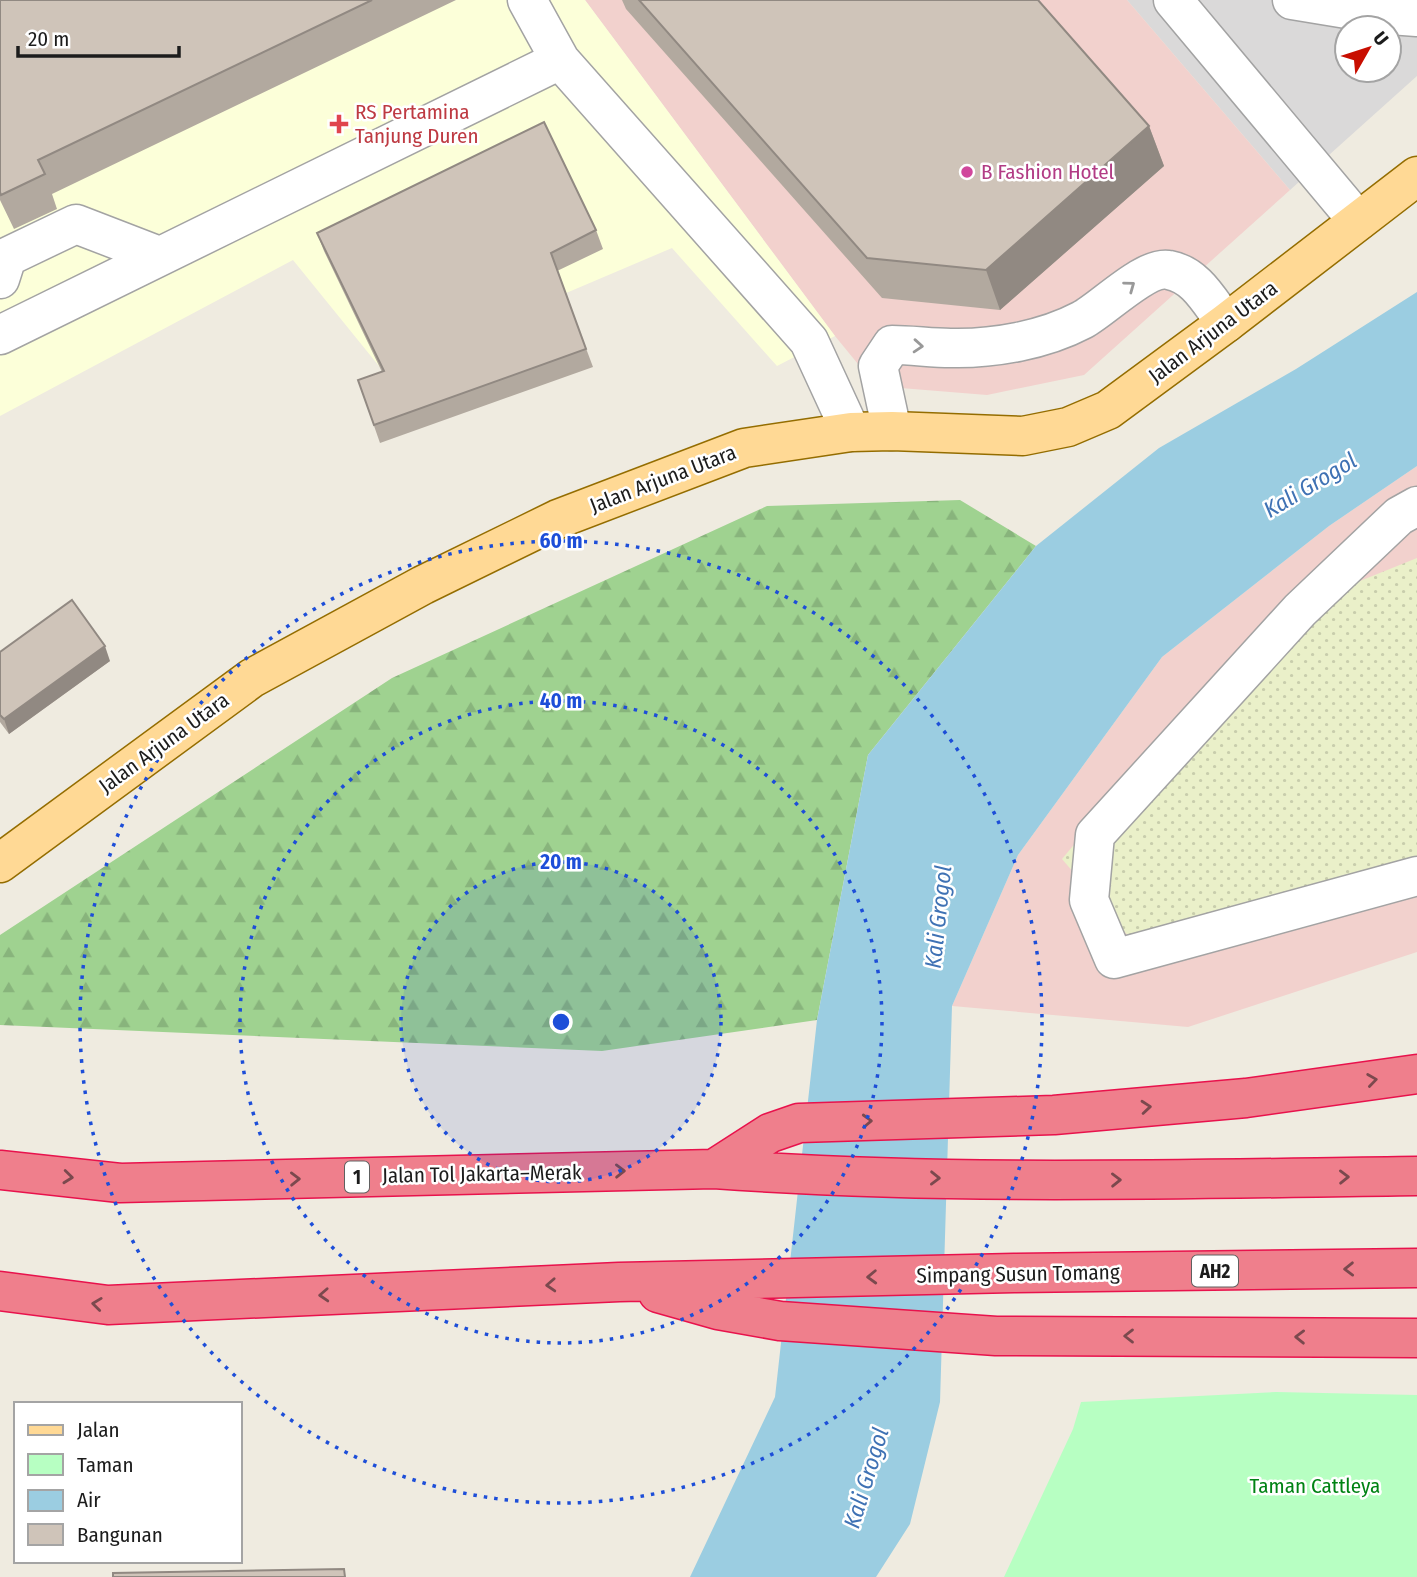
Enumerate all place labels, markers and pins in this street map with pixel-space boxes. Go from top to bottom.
place label: RS Pertamina Tanjung Duren [355,99,479,149]
marker: RS Pertamina Tanjung Duren [329,114,349,134]
place label: B Fashion Hotel [981,159,1115,185]
marker: B Fashion Hotel [959,164,975,180]
centre of rings [549,1010,573,1034]

